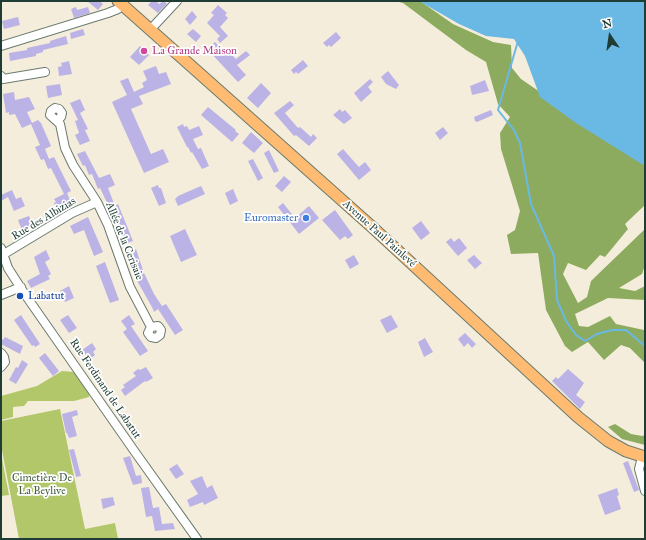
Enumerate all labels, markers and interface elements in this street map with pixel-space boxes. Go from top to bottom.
north arrow [590,16,630,56]
text: N [601,16,613,31]
place label: La Grande Maison [152,44,237,58]
marker: La Grande Maison [139,46,149,56]
street label: Rue des Albizias [10,195,78,243]
street label: Avenue Paul Painlevé [340,198,418,270]
street label: Allée de la Cerisaie [102,200,146,282]
place label: Euromaster [244,211,298,225]
marker: Euromaster [301,213,311,223]
place label: Labatut [28,289,64,303]
marker: Labatut [15,291,25,301]
street label: Rue Ferdinand de Labatut [67,336,143,442]
park label: Cimetière De La Beylive [12,471,72,497]

